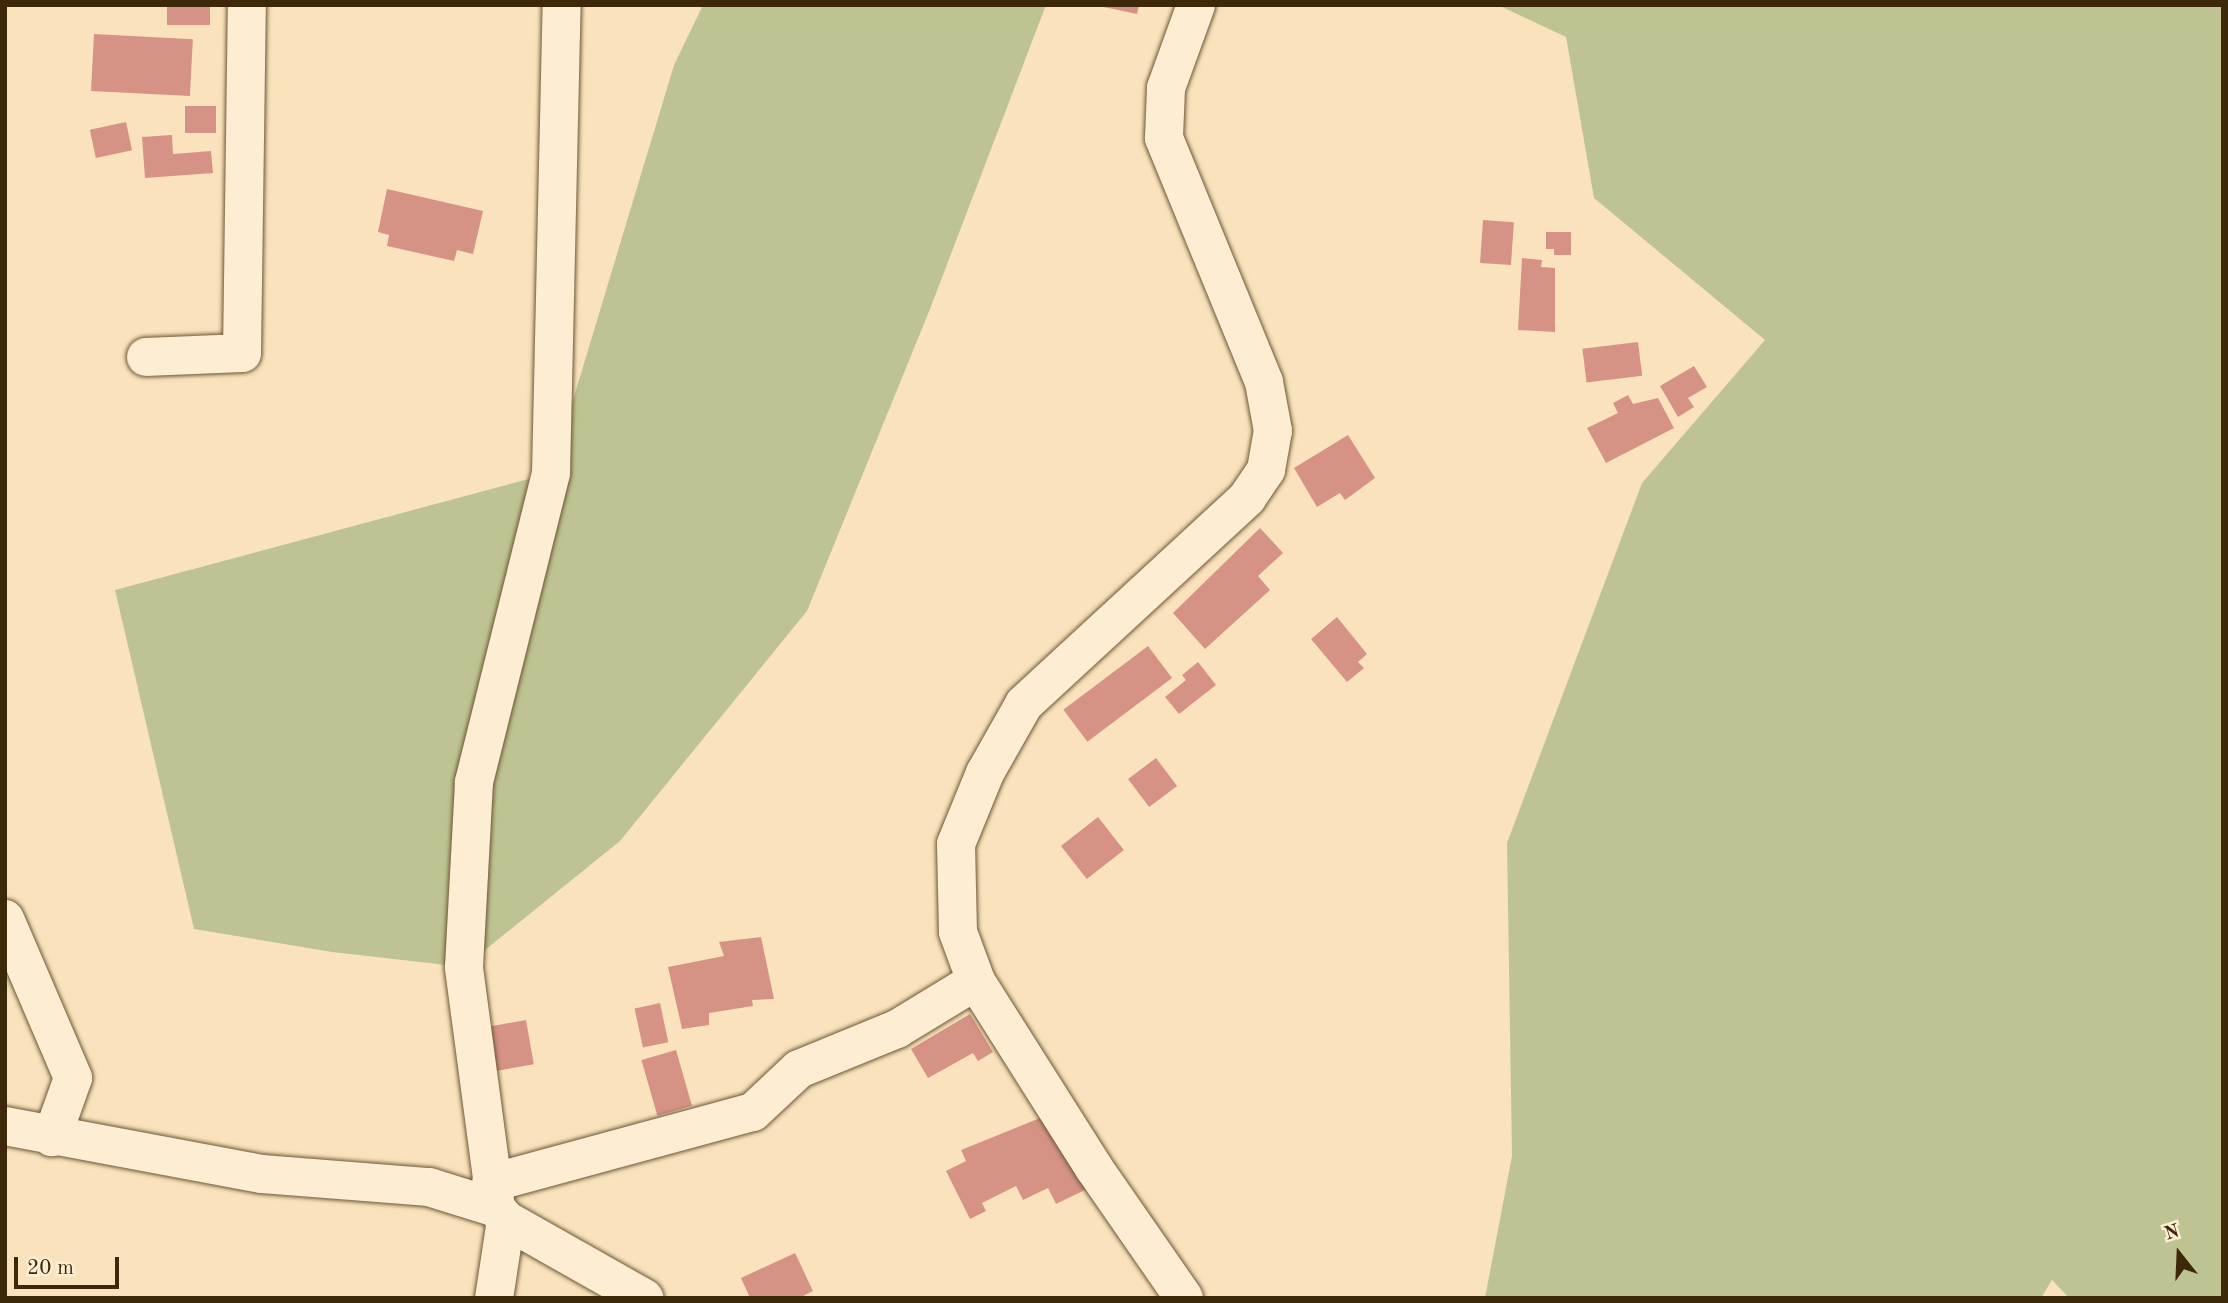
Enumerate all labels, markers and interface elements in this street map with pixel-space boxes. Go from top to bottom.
north arrow [2144,1219,2214,1289]
text: N [2163,1222,2182,1245]
scale bar [18,1244,122,1288]
text: 20 m [27,1258,74,1279]

